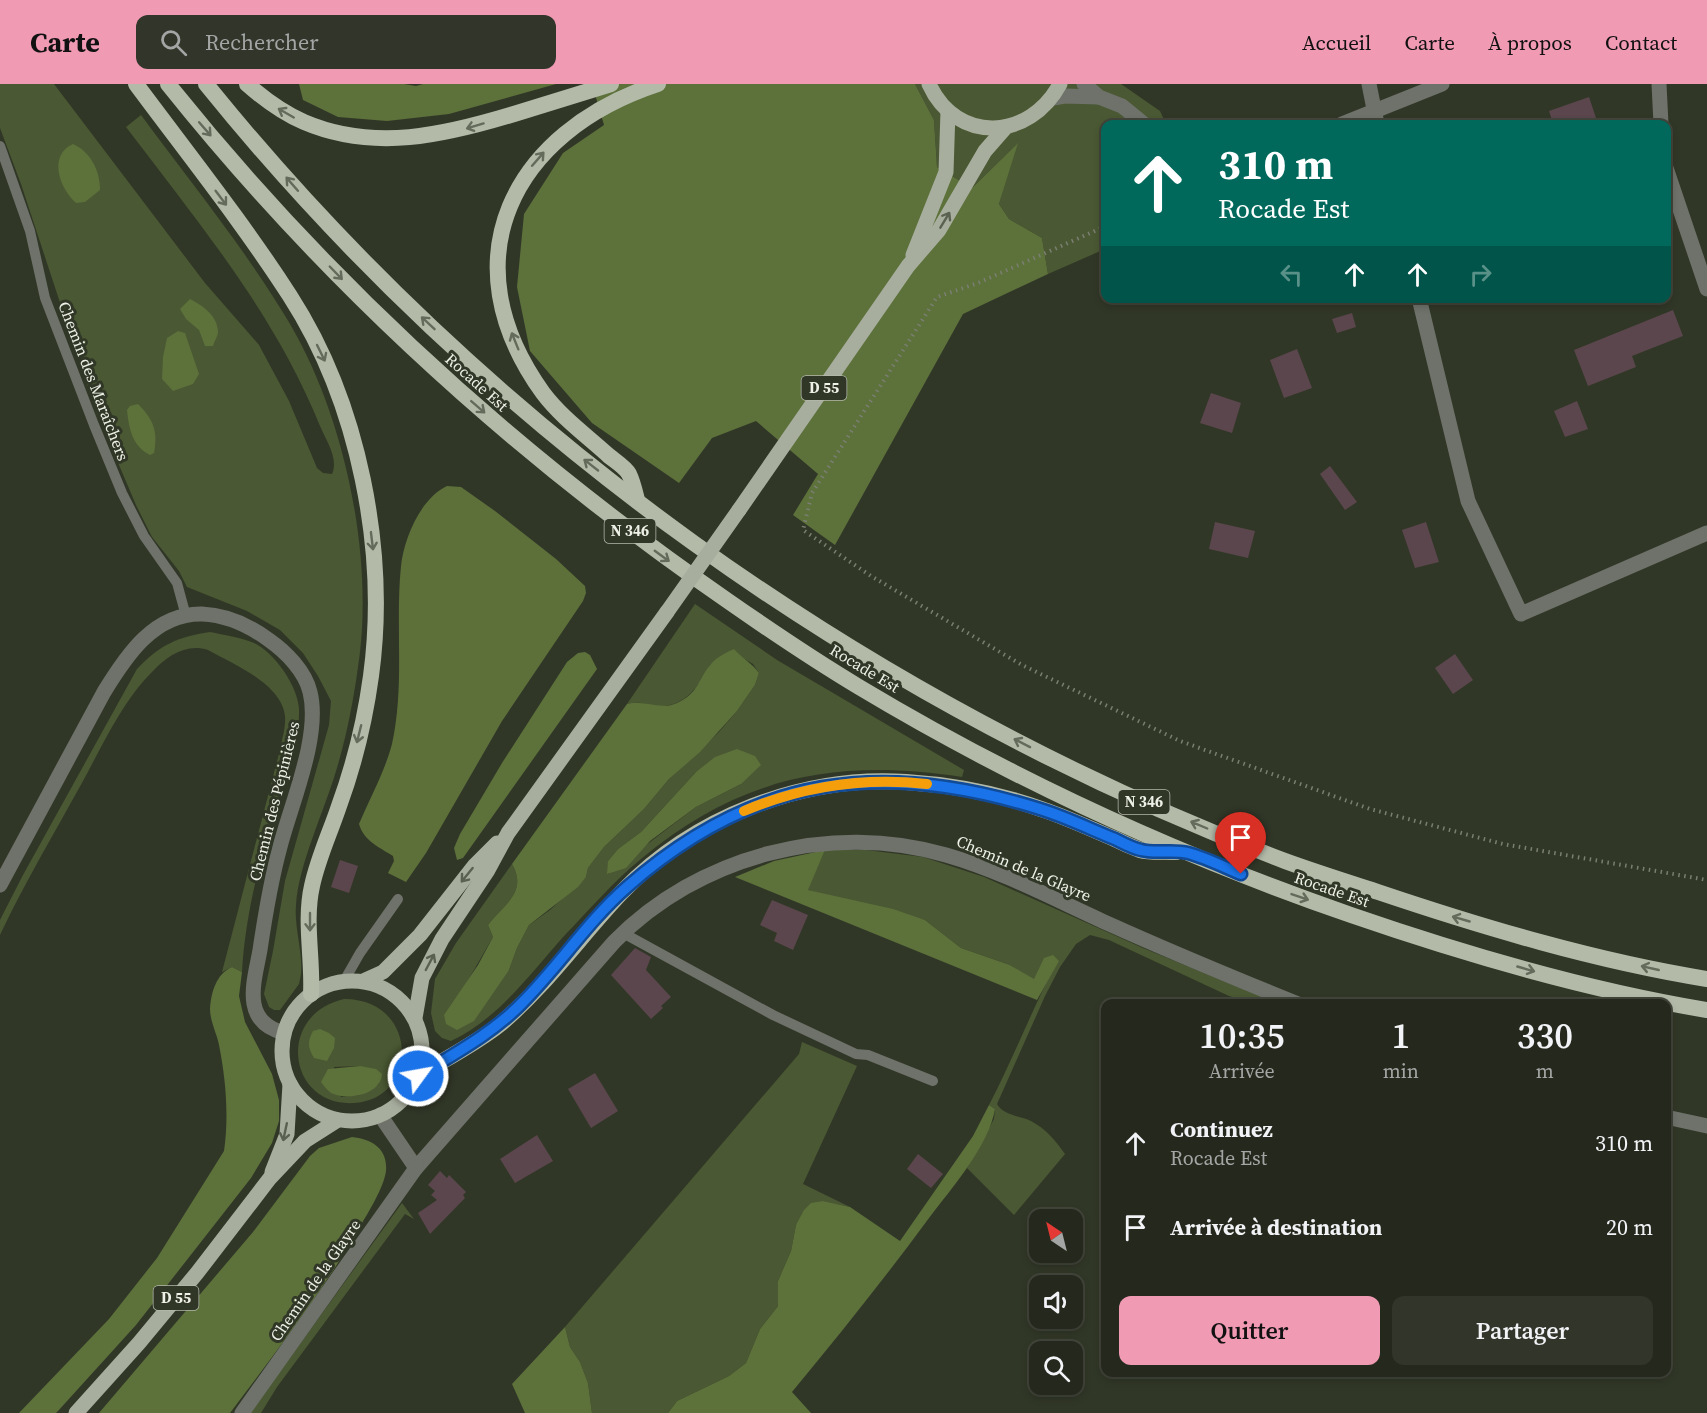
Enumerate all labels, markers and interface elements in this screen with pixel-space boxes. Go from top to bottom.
search box [136,15,556,69]
text: Carte [30,23,100,61]
icon: search [157,26,190,59]
text: Rechercher [205,27,319,57]
text: Accueil [1302,28,1371,57]
text: Carte [1404,28,1455,57]
text: À propos [1488,28,1572,57]
text: Contact [1605,28,1677,57]
one-way arrow [278,106,295,118]
one-way arrow [198,121,212,136]
one-way arrow [466,121,485,132]
text: 310 m [1218,135,1333,193]
icon: ahead [1119,144,1197,222]
one-way arrow [532,151,545,167]
one-way arrow [285,176,299,191]
one-way arrow [215,190,227,206]
text: Rocade Est [1218,190,1349,227]
one-way arrow [939,212,951,229]
icon: left [1275,258,1308,291]
icon: ahead [1338,258,1371,291]
icon: ahead [1401,258,1434,291]
icon: right [1464,258,1497,291]
one-way arrow [329,266,343,281]
street label: Chemin des Maraîchers [53,298,135,464]
one-way arrow [421,316,436,330]
one-way arrow [509,332,520,351]
one-way arrow [316,344,327,362]
street label: Rocade Est [441,348,514,417]
road number: D 55 [802,376,846,400]
one-way arrow [470,400,485,414]
one-way arrow [583,458,599,471]
road number: N 346 [604,519,656,543]
one-way arrow [366,530,377,550]
one-way arrow [654,550,670,562]
street label: Rocade Est [826,639,905,698]
street label: Chemin des Pépinières [243,719,305,883]
one-way arrow [353,724,365,743]
one-way arrow [1013,736,1031,748]
road number: N 346 [1118,790,1170,814]
pin [1215,812,1266,874]
one-way arrow [1190,819,1208,830]
icon: arrive [1224,821,1257,854]
street label: Chemin de la Glayre [953,830,1095,906]
street label: Rocade Est [1292,866,1373,912]
one-way arrow [461,867,474,883]
one-way arrow [1290,892,1309,903]
one-way arrow [304,911,316,931]
one-way arrow [1452,913,1471,924]
one-way arrow [424,954,436,971]
one-way arrow [1640,961,1659,973]
one-way arrow [1516,964,1535,975]
text: 10:35 [1199,1011,1285,1060]
text: 1 [1391,1011,1410,1060]
text: 330 [1517,1011,1573,1060]
position arrow [386,1044,450,1108]
text: Arrivée [1209,1057,1275,1085]
text: min [1383,1057,1419,1085]
text: m [1536,1057,1554,1085]
text: Continuez [1170,1114,1273,1144]
one-way arrow [279,1122,290,1142]
icon: ahead [1119,1127,1152,1160]
text: 310 m [1595,1128,1653,1158]
text: Rocade Est [1170,1144,1267,1172]
north arrow [1029,1209,1083,1263]
map controls [1029,1209,1083,1395]
icon: arrive [1119,1211,1152,1244]
text: Arrivée à destination [1170,1212,1382,1242]
text: 20 m [1606,1212,1653,1242]
street label: Chemin de la Glayre [265,1215,365,1345]
button: sound [1029,1275,1083,1329]
road number: D 55 [154,1286,198,1310]
button: Quitter [1119,1296,1380,1365]
button: Partager [1392,1296,1653,1365]
button: search [1029,1341,1083,1395]

